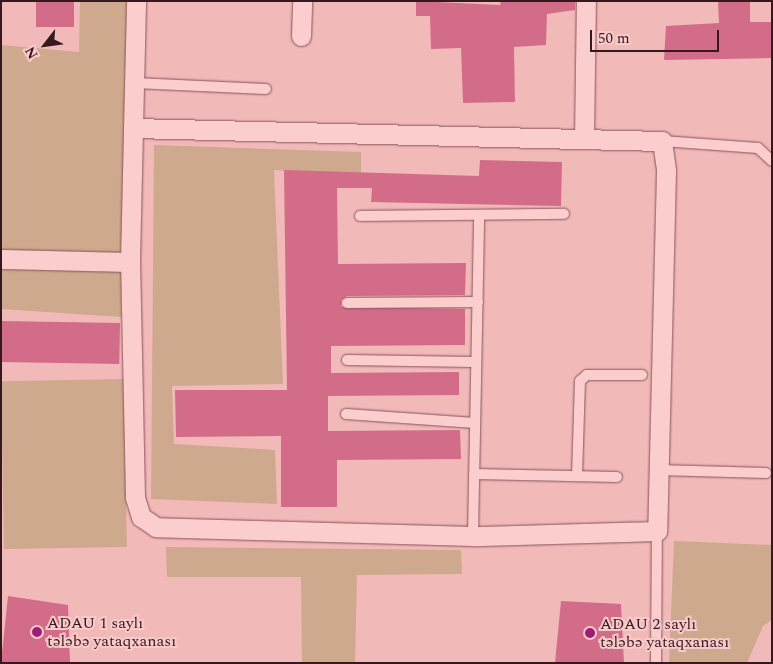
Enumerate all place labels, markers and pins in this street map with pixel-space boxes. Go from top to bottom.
place label: ADAU 1 saylı tələbə yataqxanası [47,613,176,651]
place label: ADAU 2 saylı tələbə yataqxanası [600,614,729,652]
marker: ADAU 1 saylı tələbə yataqxanası [31,626,43,638]
marker: ADAU 2 saylı tələbə yataqxanası [584,627,596,639]

